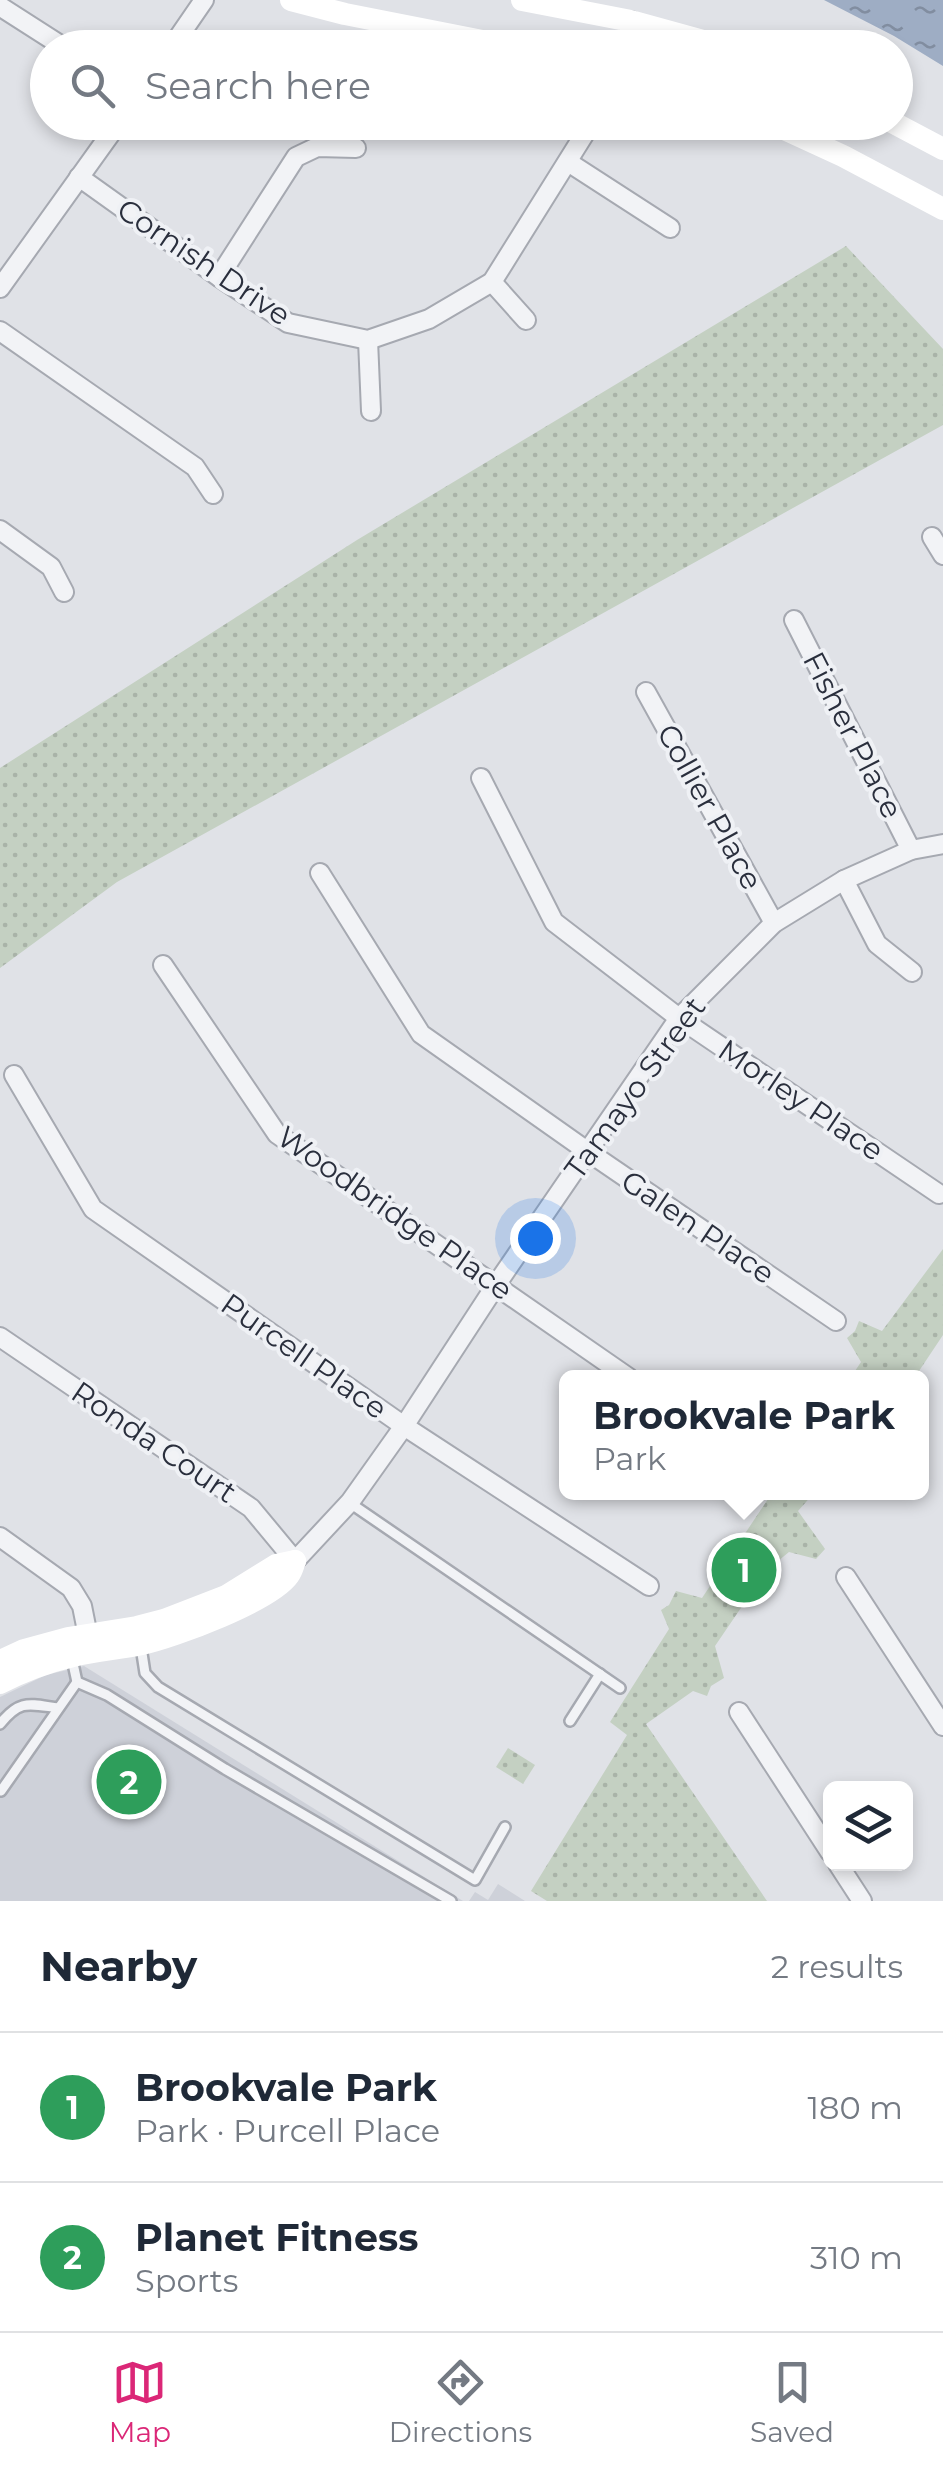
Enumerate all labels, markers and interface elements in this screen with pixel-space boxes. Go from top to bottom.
search box [30,30,913,140]
icon: search [65,58,120,113]
text: Search here [145,62,371,109]
street label: Cornish Drive [110,190,298,334]
street label: Fisher Place [795,645,911,825]
street label: Collier Place [649,718,771,896]
street label: Tamayo Street [556,990,714,1186]
street label: Morley Place [711,1031,891,1169]
street label: Woodbridge Place [270,1118,520,1308]
street label: Galen Place [614,1162,782,1292]
your location [510,1213,561,1264]
street label: Purcell Place [214,1285,394,1427]
popup [559,1370,929,1500]
street label: Ronda Court [65,1373,243,1511]
text: Brookvale Park [593,1392,895,1439]
text: Park [593,1439,666,1478]
pin: 1 [712,1532,776,1608]
pin: 2 [96,1744,162,1820]
map controls [823,1781,913,1871]
button: layers [823,1781,913,1871]
text: Nearby [40,1940,197,1992]
text: 2 results [771,1947,903,1986]
text: Brookvale Park [135,2064,437,2111]
text: 1 [66,2088,79,2127]
text: 180 m [808,2088,903,2127]
text: Park · Purcell Place [135,2111,440,2150]
text: Planet Fitness [135,2214,418,2261]
text: 2 [63,2238,82,2277]
text: 310 m [810,2238,903,2277]
text: Sports [135,2261,238,2300]
tab: Map [109,2355,171,2449]
tab: Directions [389,2355,532,2449]
tab: Saved [750,2355,834,2449]

